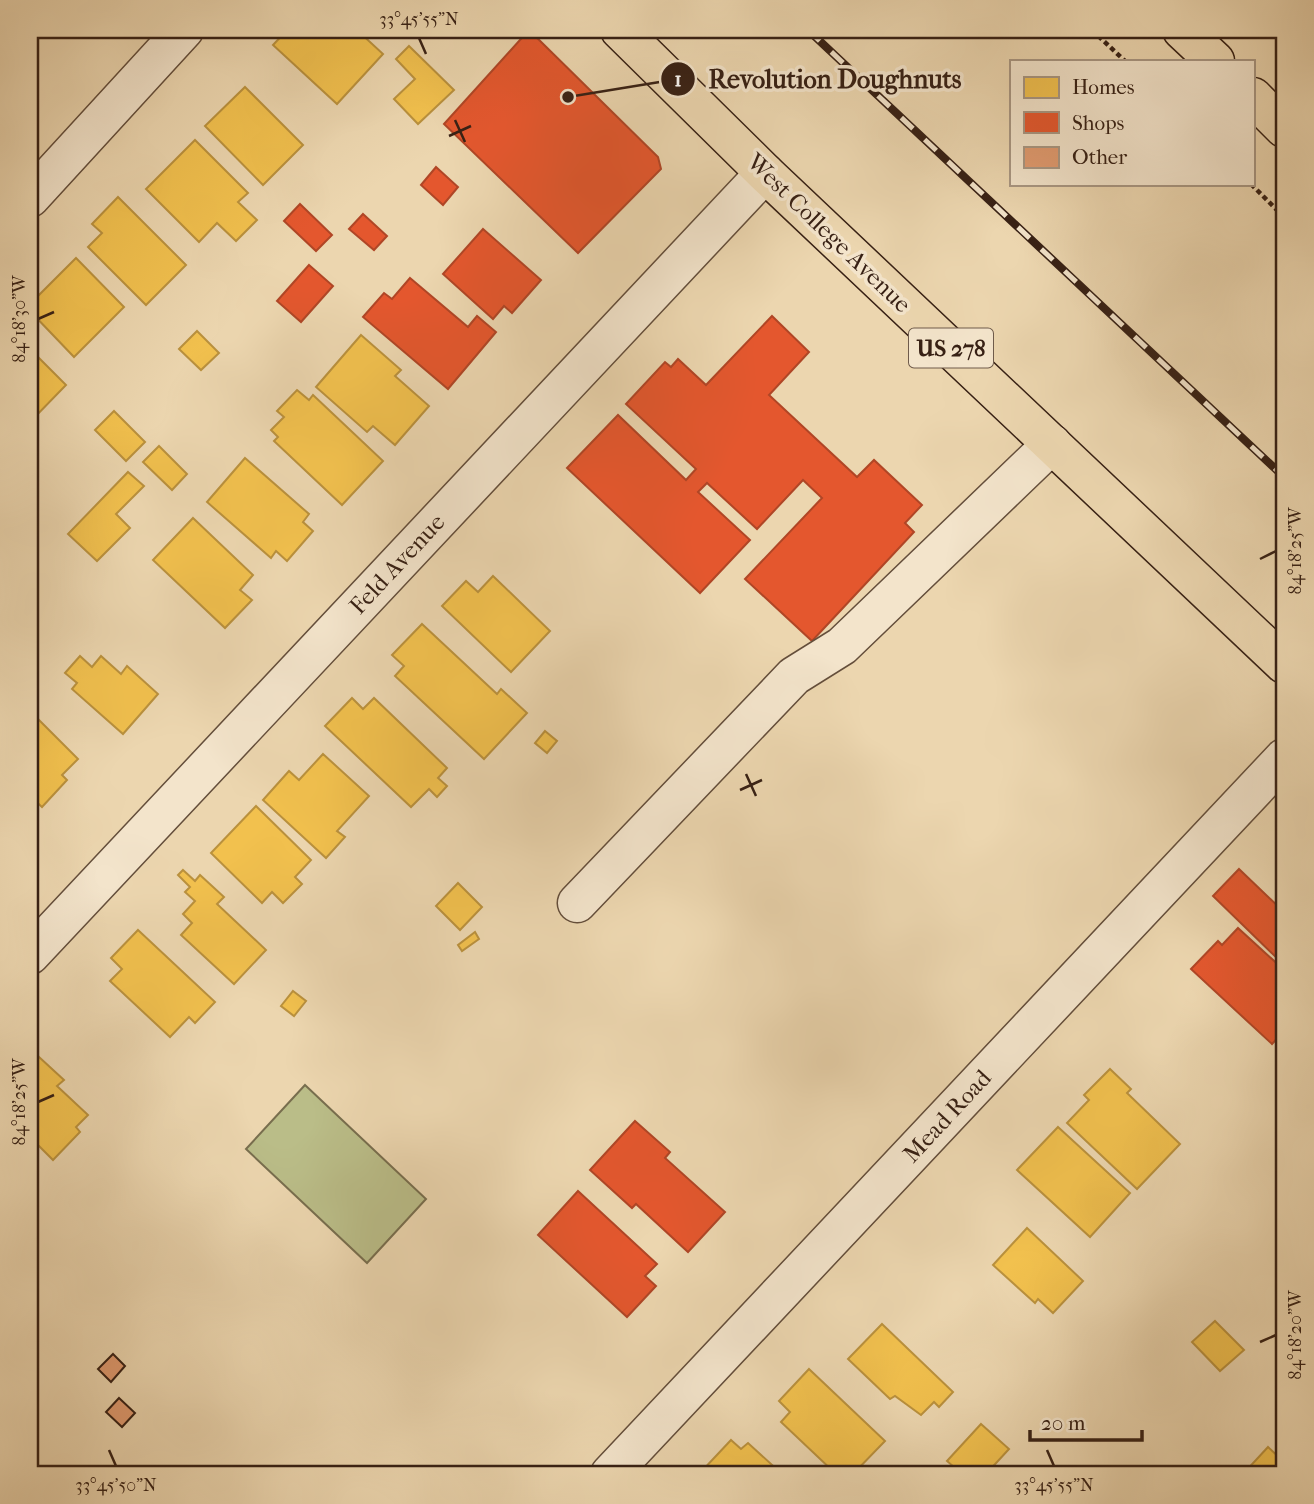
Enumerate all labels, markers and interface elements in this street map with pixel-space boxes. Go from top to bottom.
text: 33°45'55"N [379,9,459,30]
callout: Revolution Doughnuts [660,56,976,103]
legend [1010,60,1254,186]
text: Revolution Doughnuts [709,64,962,95]
text: 1 [674,67,682,91]
text: Homes [1072,75,1135,99]
text: Shops [1072,111,1125,135]
text: Other [1072,145,1127,169]
street label: West College Avenue [741,147,917,318]
text: 84°18'30"W [9,274,30,363]
road number: US 278 [909,328,993,368]
text: 84°18'25"W [1285,506,1306,595]
street label: Feld Avenue [344,508,451,620]
text: 84°18'25"W [9,1057,30,1146]
street label: Mead Road [897,1063,998,1168]
text: 84°18'20"W [1285,1289,1306,1380]
scale bar [1030,1399,1142,1443]
text: 20 m [1041,1411,1086,1435]
text: 33°45'50"N [75,1475,157,1496]
text: 33°45'55"N [1014,1475,1094,1496]

